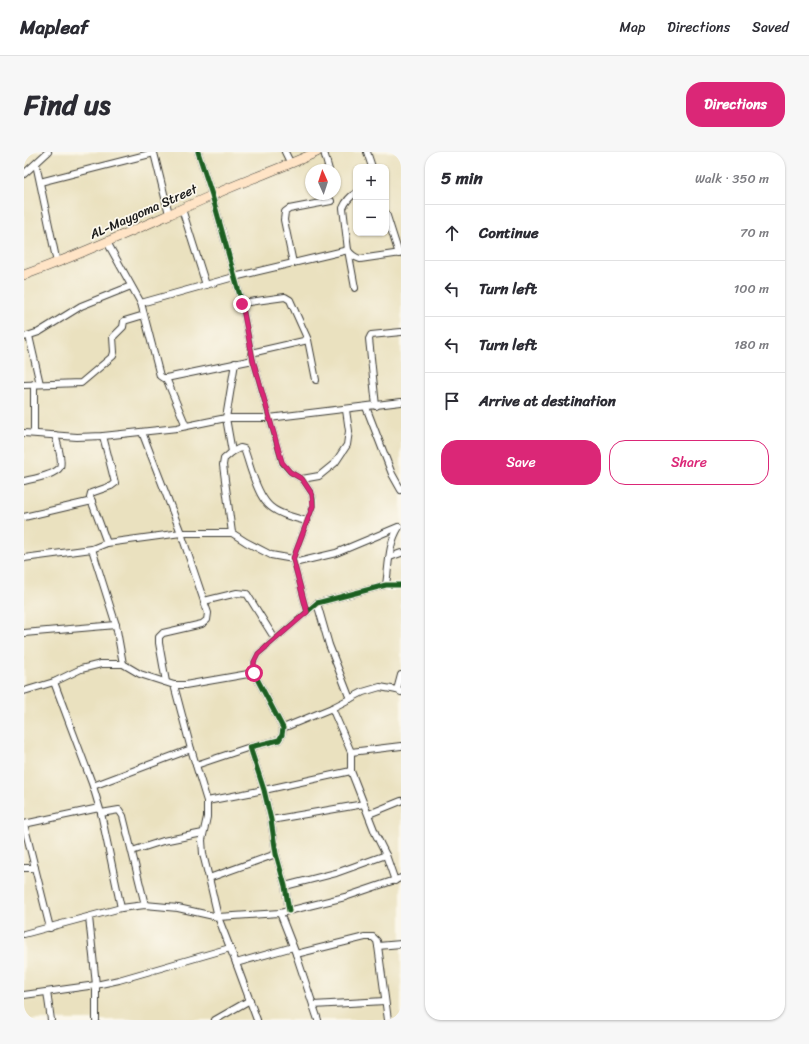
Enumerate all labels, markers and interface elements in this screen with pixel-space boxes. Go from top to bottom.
text: Mapleaf [20,11,88,44]
text: Map [619,15,645,40]
text: Directions [667,15,730,40]
text: Saved [752,15,789,40]
text: Find us [24,80,111,129]
button: Directions [686,82,785,127]
text: 5 min [441,163,483,193]
north arrow [305,164,341,200]
map controls [353,164,389,236]
button: + [353,164,389,200]
text: Walk · 350 m [695,167,769,190]
street label: AL-Maygoma Street [85,177,201,246]
button: − [353,200,389,236]
text: Continue [479,220,539,246]
text: 70 m [740,221,769,244]
icon: ahead [441,222,463,244]
text: Turn left [479,276,537,302]
text: 100 m [734,277,769,300]
icon: left [441,278,463,300]
route end [233,295,251,313]
text: Turn left [479,332,537,358]
text: 180 m [734,333,769,356]
icon: left [441,334,463,356]
text: Arrive at destination [479,388,616,414]
icon: arrive [441,390,463,412]
button: Save [441,440,601,485]
button: Share [609,440,769,485]
route start [245,664,263,682]

